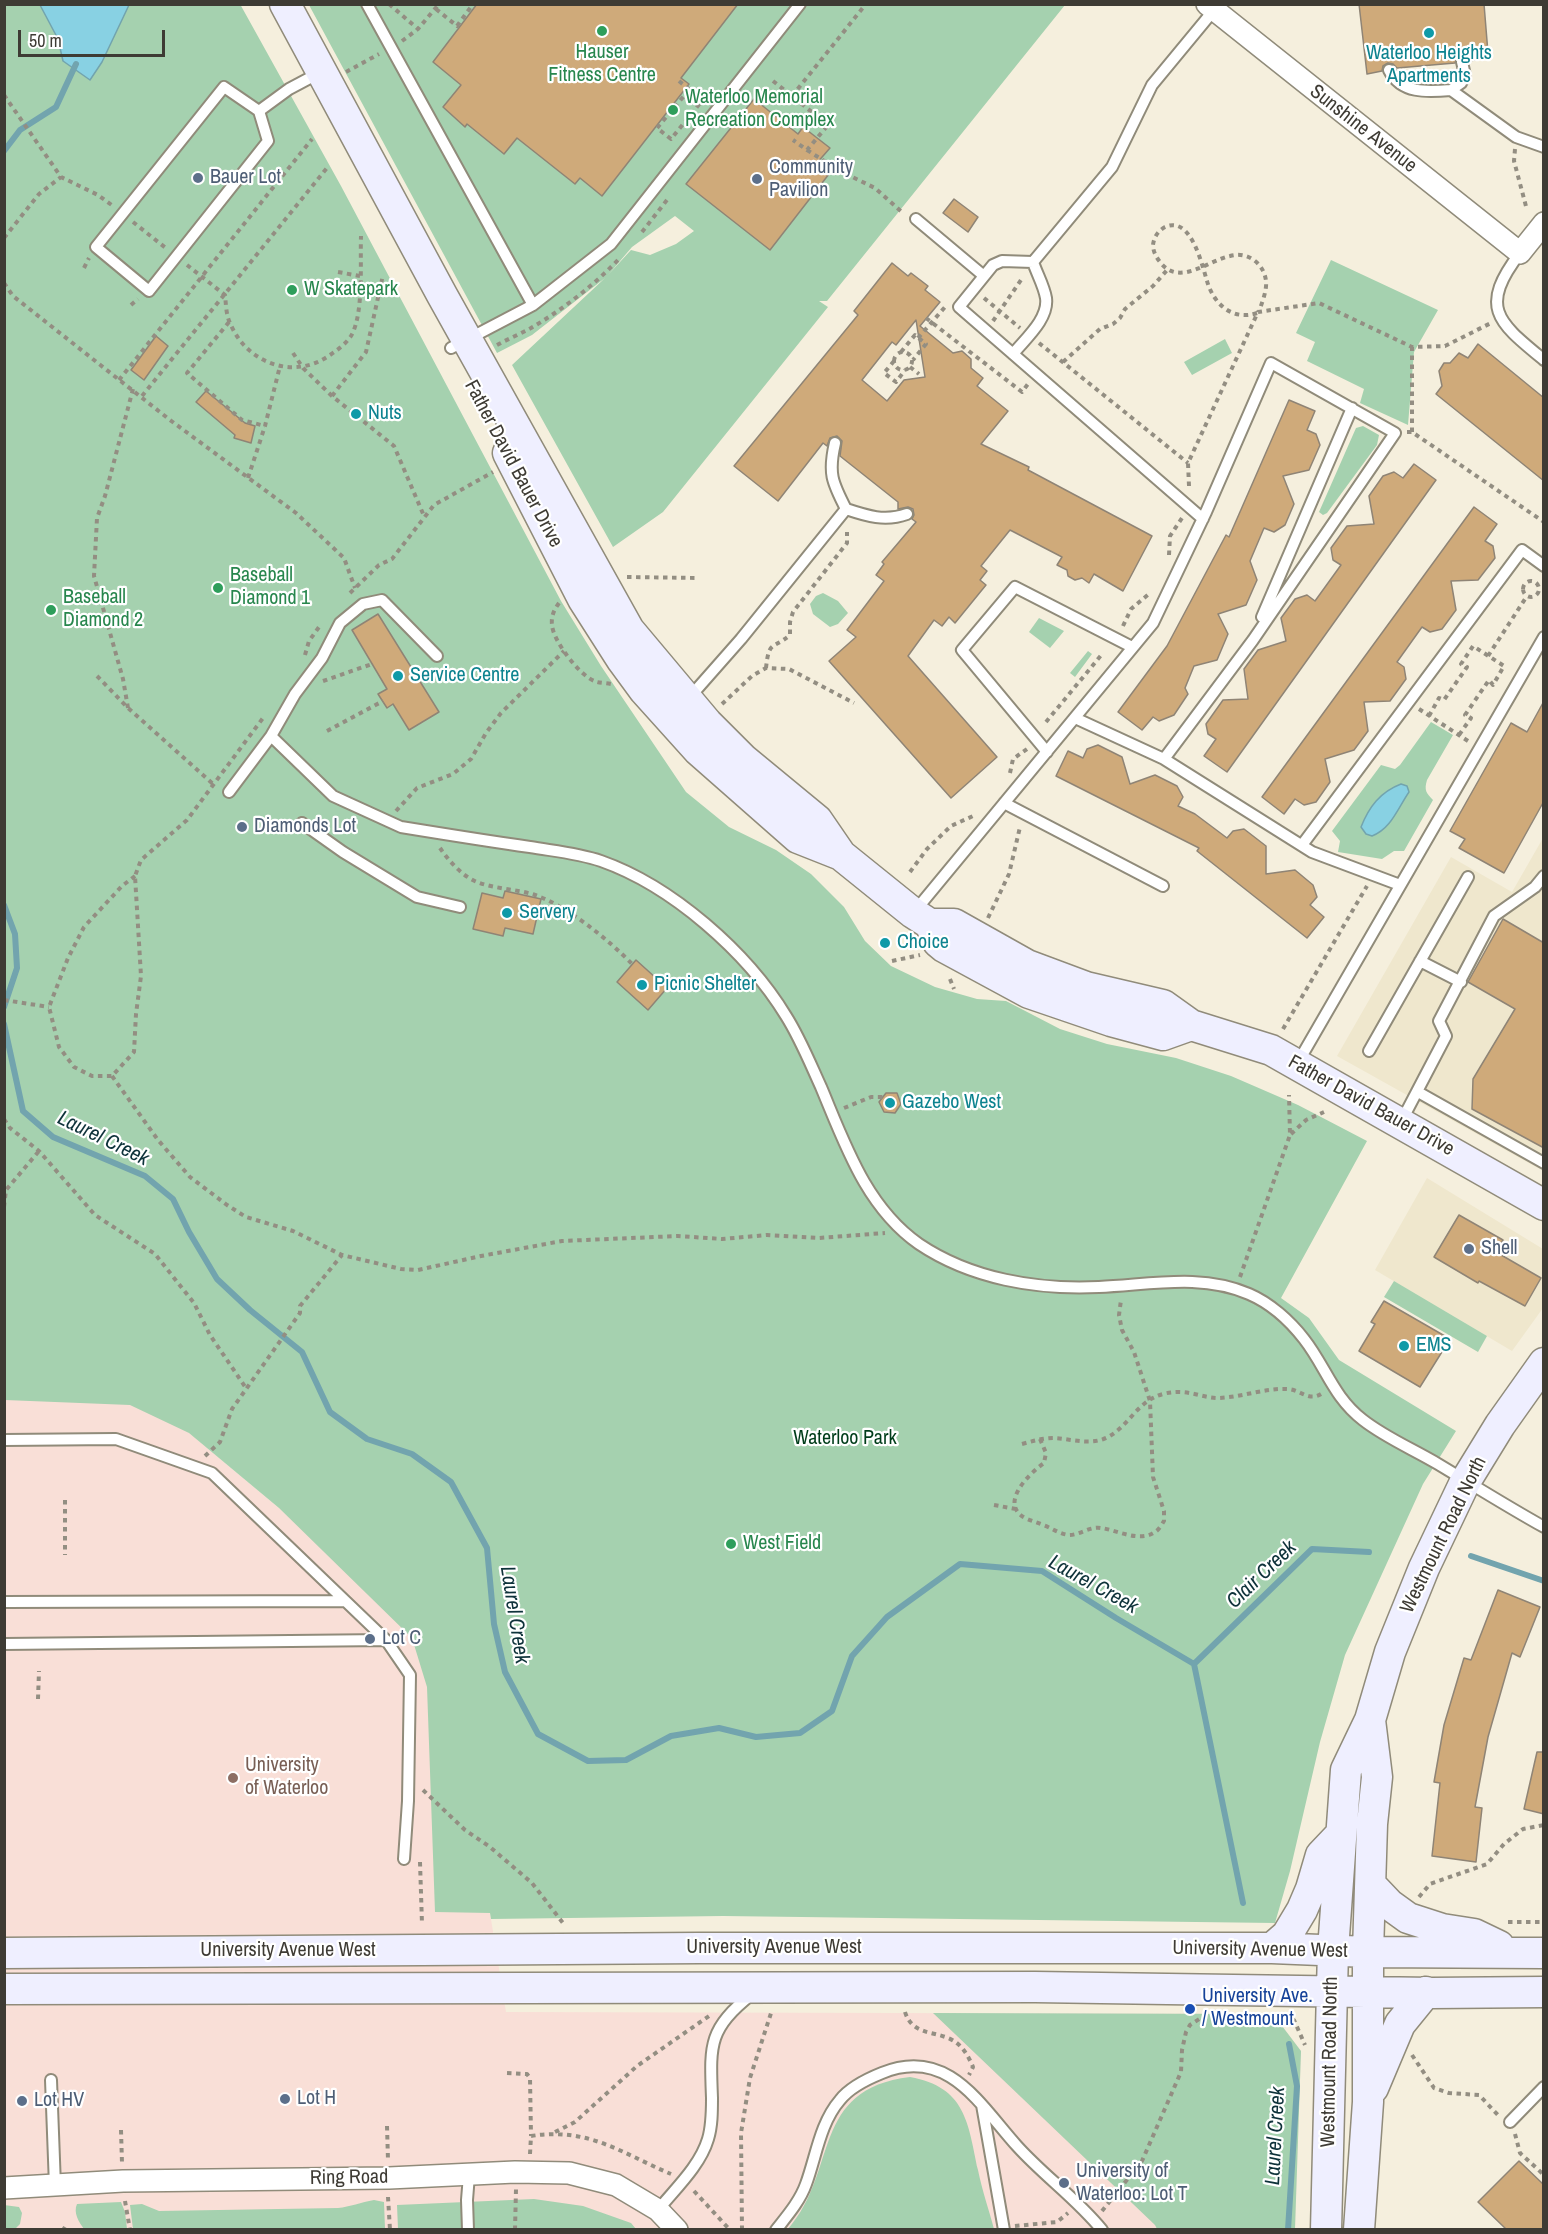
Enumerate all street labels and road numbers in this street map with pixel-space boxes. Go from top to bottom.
street label: Sunshine Avenue [1305,80,1421,178]
street label: Father David Bauer Drive [459,376,567,552]
street label: Father David Bauer Drive [1284,1050,1458,1162]
street label: Westmount Road North [1396,1453,1492,1617]
street label: University Avenue West [686,1936,862,1960]
street label: University Avenue West [1172,1936,1348,1964]
street label: University Avenue West [200,1939,376,1963]
street label: Westmount Road North [1317,1976,1343,2148]
street label: Ring Road [310,2165,388,2191]

